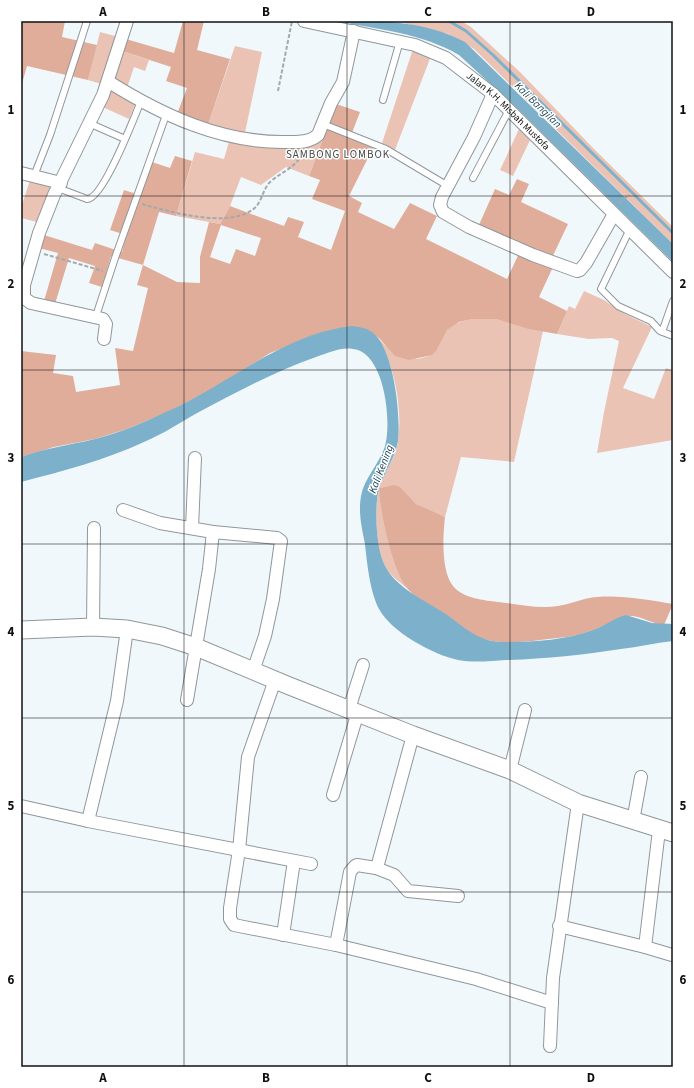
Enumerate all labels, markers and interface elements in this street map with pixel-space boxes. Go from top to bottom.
text: A [98,3,107,21]
text: B [262,3,270,21]
text: C [424,3,432,21]
text: D [587,3,595,21]
street label: Jalan K.H. Misbah Mustofa [463,69,553,153]
water label: Kali Bangilan [511,79,565,131]
text: 1 [8,101,15,119]
text: 1 [680,101,687,119]
district label: SAMBONG LOMBOK [286,147,390,162]
text: 2 [8,275,15,293]
text: 2 [680,275,687,293]
water label: Kali Kening [365,442,397,495]
text: 3 [8,449,15,467]
text: 3 [680,449,687,467]
text: 4 [8,623,15,641]
text: 4 [680,623,687,641]
text: 5 [8,797,15,815]
text: 5 [680,797,687,815]
text: 6 [8,971,15,989]
text: 6 [680,971,687,989]
text: A [98,1069,107,1087]
text: B [262,1069,270,1087]
text: C [424,1069,432,1087]
text: D [587,1069,595,1087]

